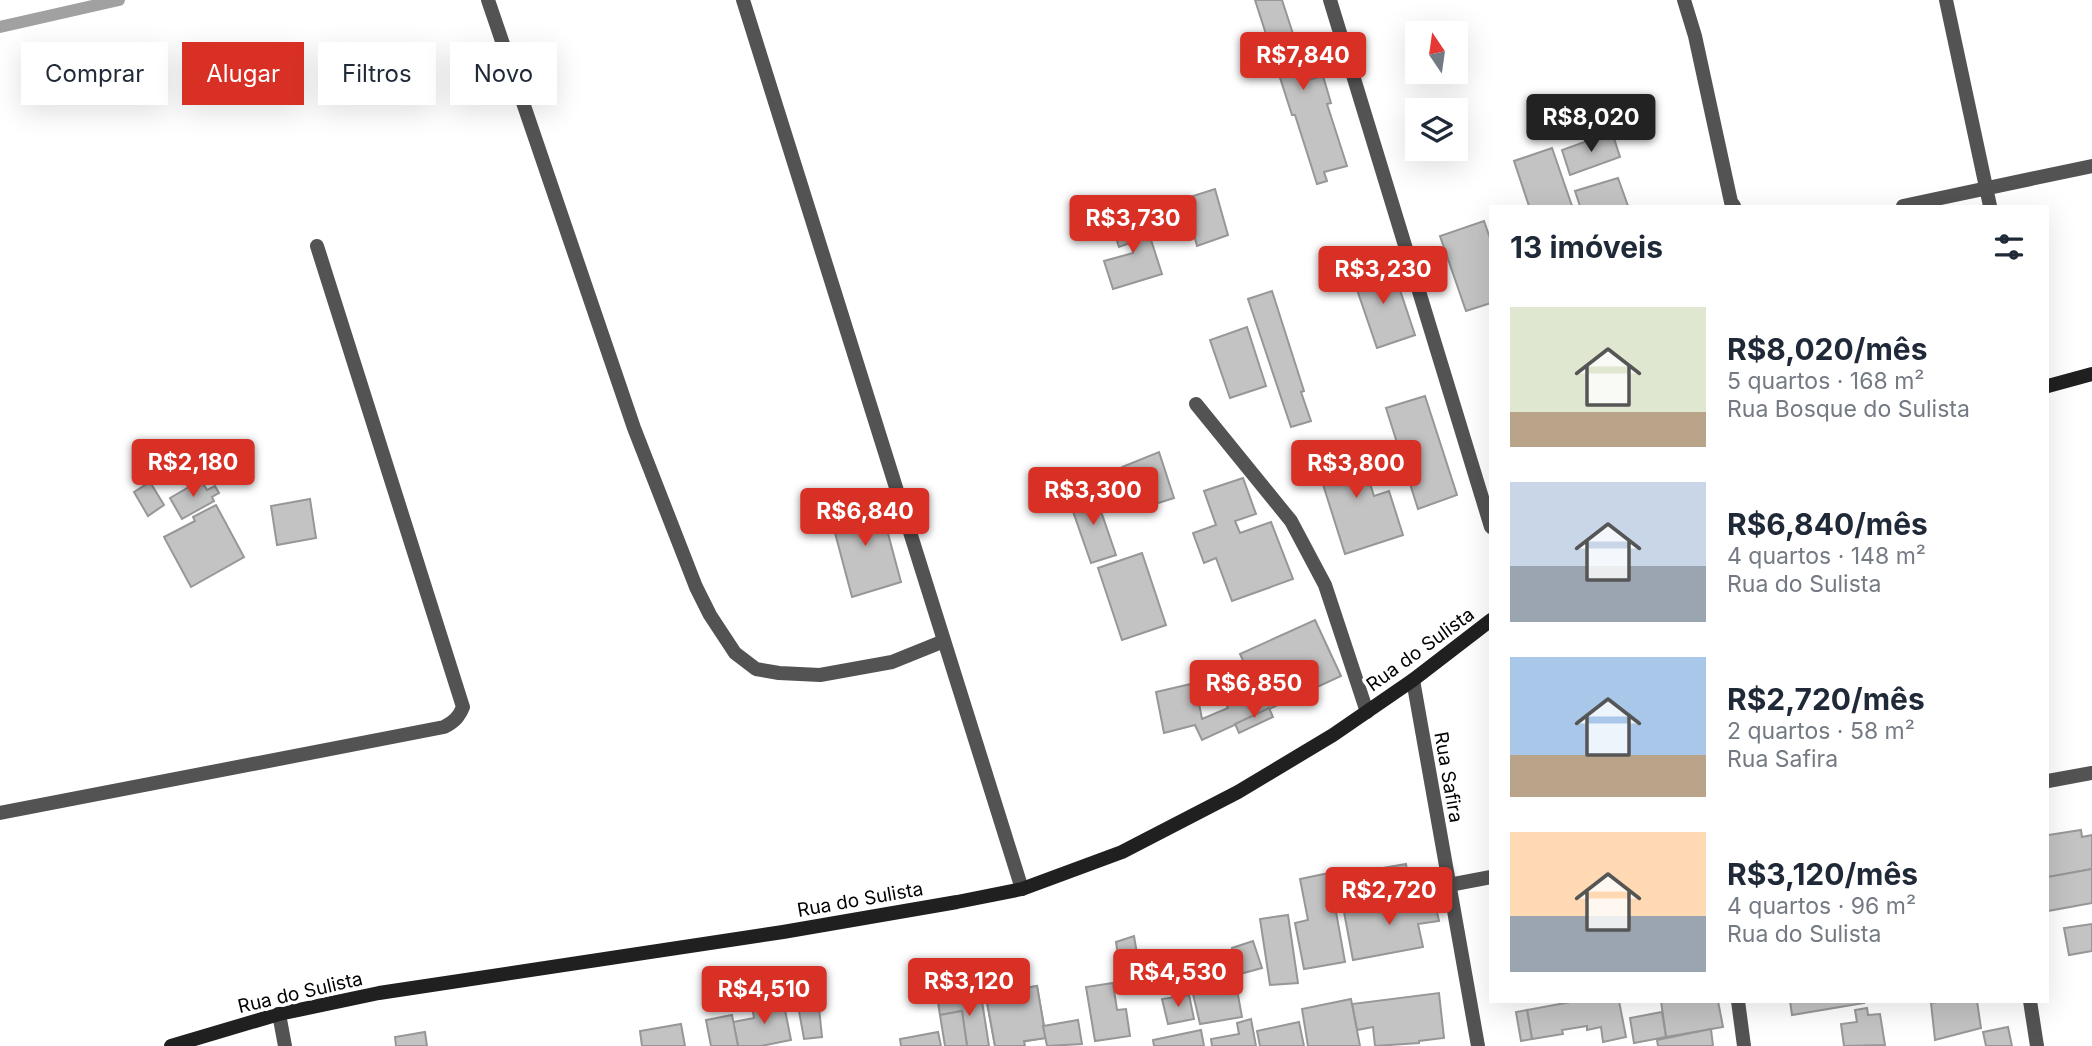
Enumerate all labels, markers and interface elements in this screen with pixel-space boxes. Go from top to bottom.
north arrow [1405,21,1468,84]
map controls [1405,21,1468,161]
pin: R$7,840 [1238,32,1368,92]
text: R$7,840 [1256,41,1350,69]
chip: Comprar [21,42,168,105]
chip: Alugar [182,42,304,105]
chip: Filtros [318,42,436,105]
chip: Novo [450,42,557,105]
pin: R$8,020 [1526,94,1656,154]
button: layers [1405,98,1468,161]
text: R$8,020 [1542,103,1640,131]
pin: R$3,730 [1068,196,1198,255]
text: R$3,730 [1086,204,1180,232]
icon: filters [1990,228,2028,266]
text: 13 imóveis [1510,229,1663,265]
pin: R$3,230 [1318,246,1448,306]
text: R$3,230 [1334,255,1432,283]
text: R$8,020/mês [1727,331,1927,367]
icon: home [1566,335,1650,419]
text: 5 quartos · 168 m² [1727,367,1925,395]
text: Rua Bosque do Sulista [1727,395,1970,423]
pin: R$2,180 [128,440,258,499]
pin: R$3,800 [1291,440,1421,500]
text: R$2,180 [148,448,238,476]
text: R$3,800 [1307,449,1405,477]
pin: R$3,300 [1028,468,1158,527]
text: R$3,300 [1044,476,1142,504]
pin: R$6,840 [800,489,930,548]
text: R$6,840 [816,497,914,525]
text: R$6,840/mês [1727,506,1928,542]
icon: home [1566,510,1650,594]
text: 4 quartos · 148 m² [1727,542,1926,570]
text: Rua do Sulista [1727,570,1881,598]
street label: Rua do Sulista [1362,603,1479,696]
pin: R$6,850 [1189,660,1319,720]
text: R$6,850 [1206,669,1302,697]
text: R$2,720/mês [1727,681,1925,717]
icon: home [1566,685,1650,769]
text: 2 quartos · 58 m² [1727,717,1915,745]
street label: Rua Safira [1429,730,1468,824]
text: Rua Safira [1727,745,1838,773]
text: R$3,120/mês [1727,856,1918,892]
icon: home [1566,860,1650,944]
pin: R$2,720 [1324,867,1454,927]
text: R$2,720 [1341,876,1437,904]
street label: Rua do Sulista [795,877,925,922]
text: 4 quartos · 96 m² [1727,892,1916,920]
text: Rua do Sulista [1727,920,1881,948]
pin: R$4,530 [1113,950,1243,1009]
pin: R$3,120 [904,958,1034,1018]
text: R$4,530 [1129,958,1227,986]
street label: Rua do Sulista [235,967,365,1018]
pin: R$4,510 [699,967,829,1026]
text: R$3,120 [924,967,1014,995]
text: R$4,510 [718,975,810,1003]

